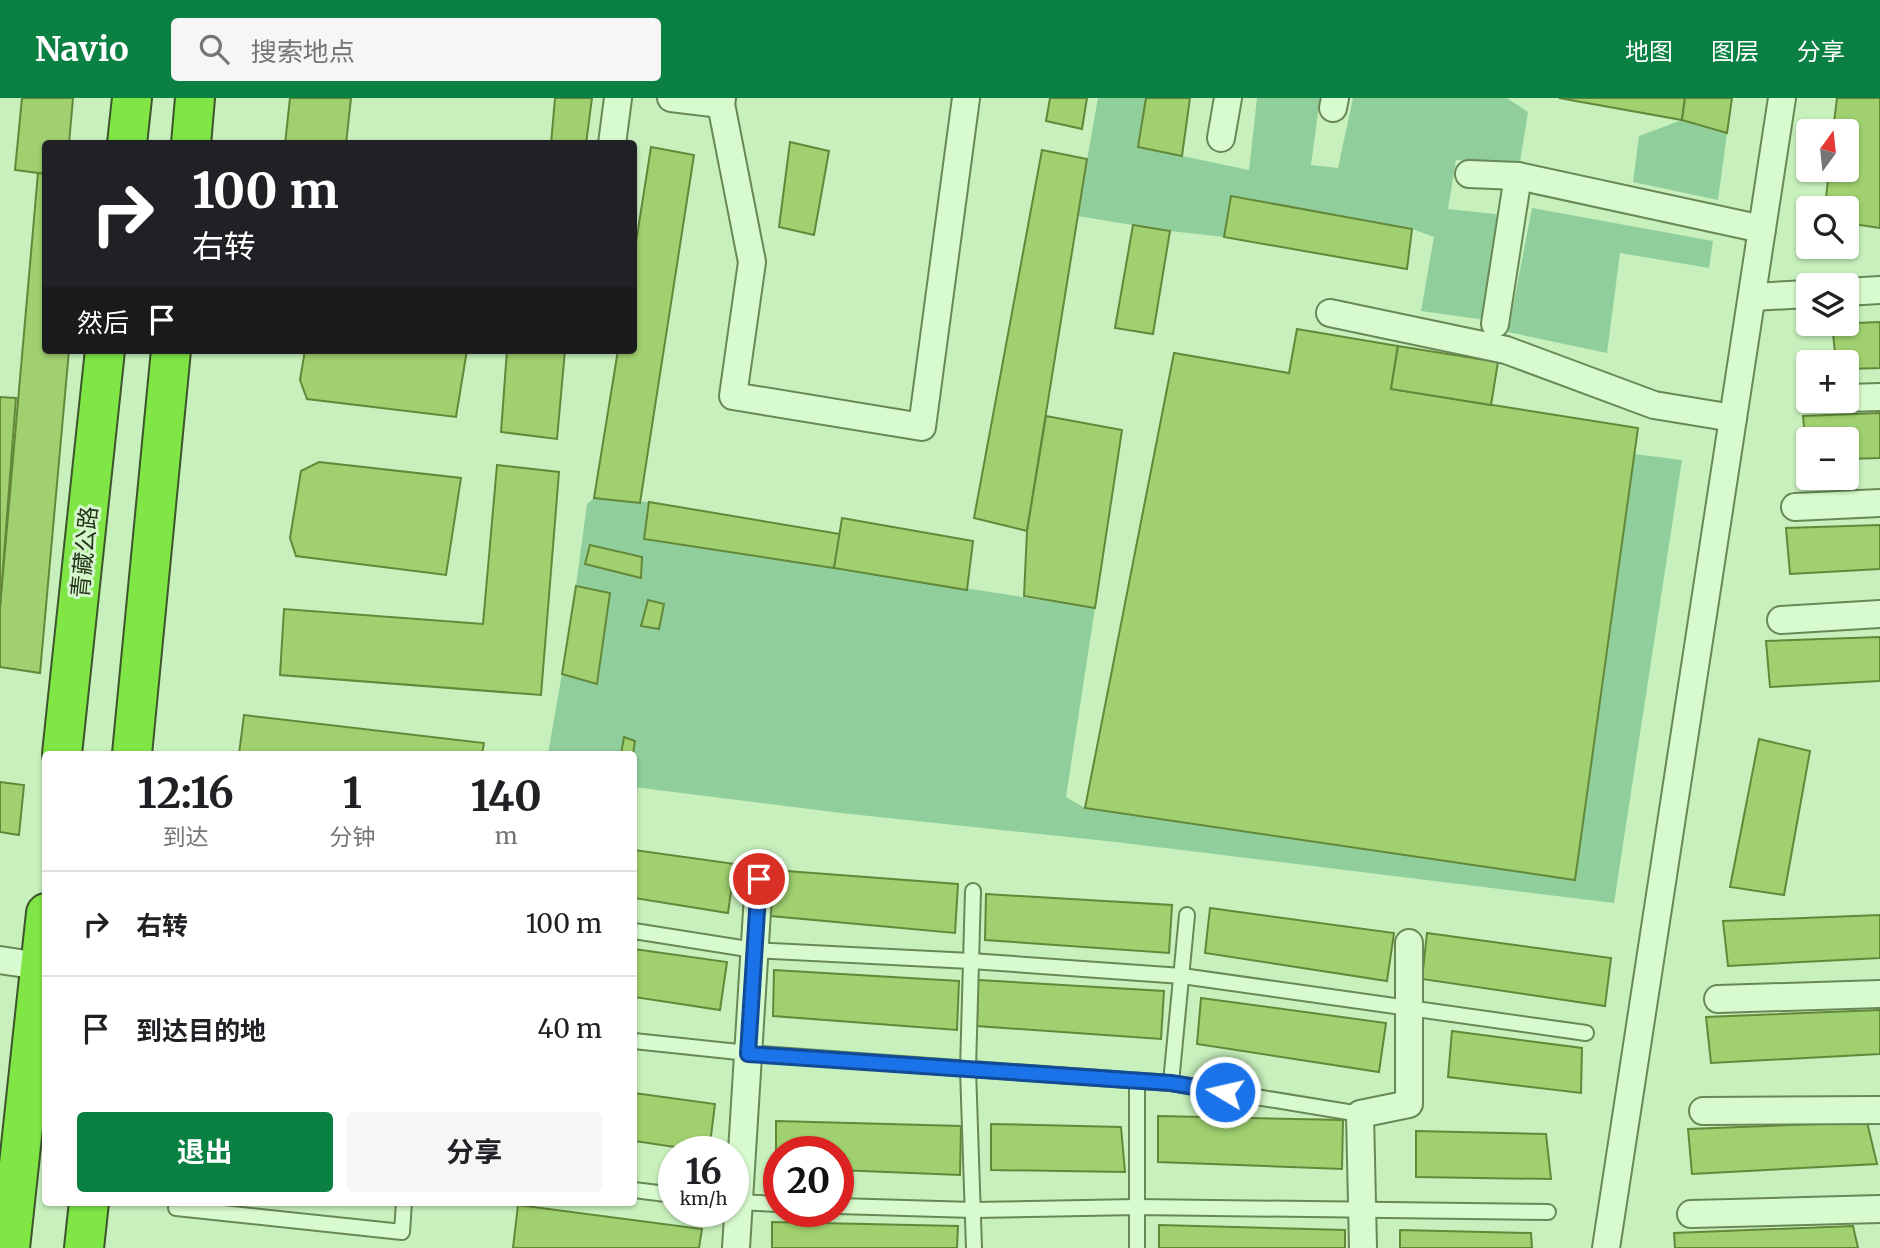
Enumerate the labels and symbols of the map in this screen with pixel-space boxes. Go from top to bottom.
north arrow [1796,119,1858,182]
street label: 青藏公路 [65,505,103,599]
pin [729,849,789,909]
position arrow [1188,1055,1262,1129]
speed limit sign: 20 [763,1136,854,1227]

